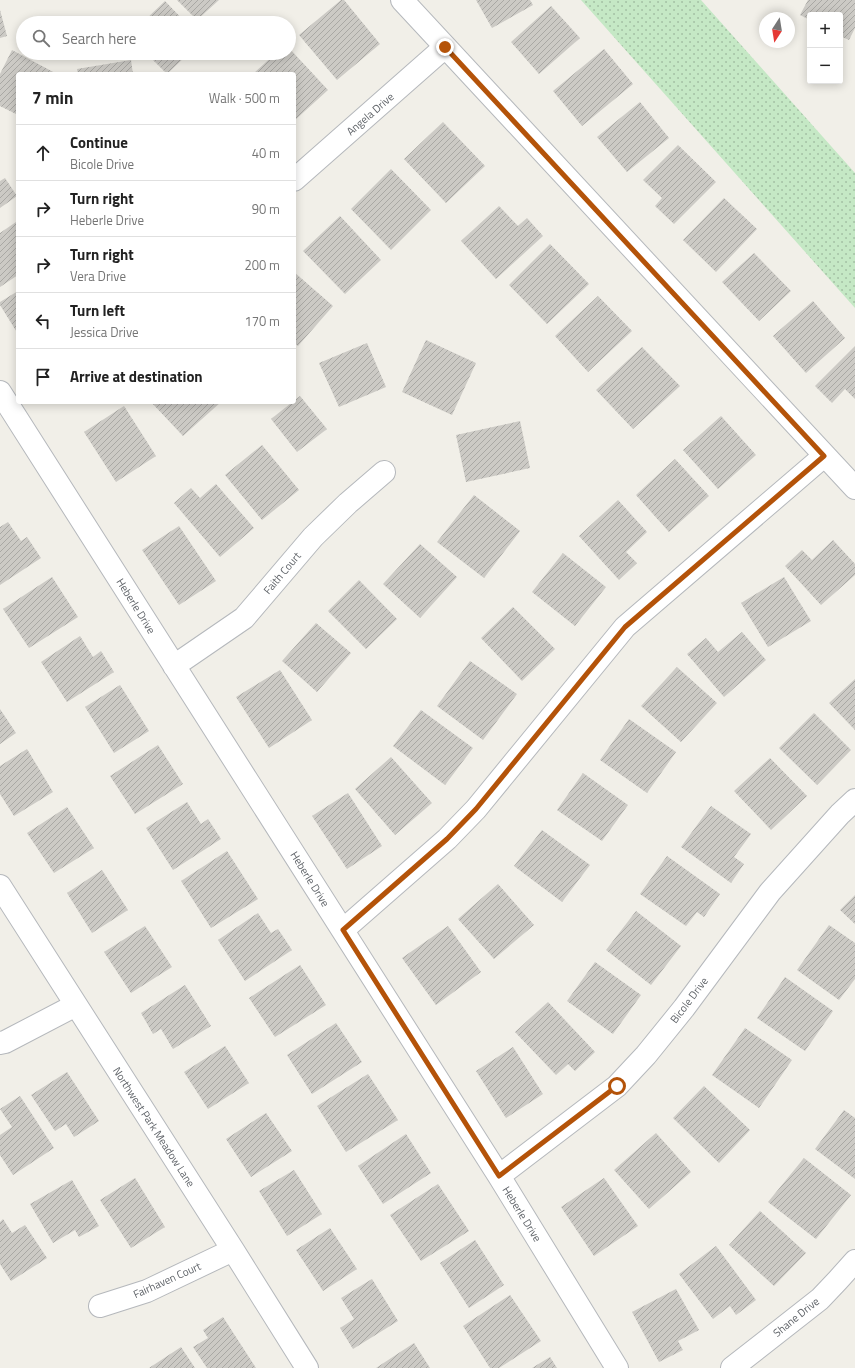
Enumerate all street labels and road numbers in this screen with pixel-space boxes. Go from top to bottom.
street label: Angela Drive [343,89,398,139]
street label: Faith Court [260,548,305,598]
street label: Heberle Drive [113,575,160,637]
street label: Heberle Drive [287,848,334,910]
street label: Bicole Drive [666,973,712,1026]
street label: Northwest Park Meadow Lane [109,1064,199,1191]
street label: Heberle Drive [499,1183,546,1245]
street label: Fairhaven Court [131,1258,204,1302]
street label: Shane Drive [769,1293,823,1341]

